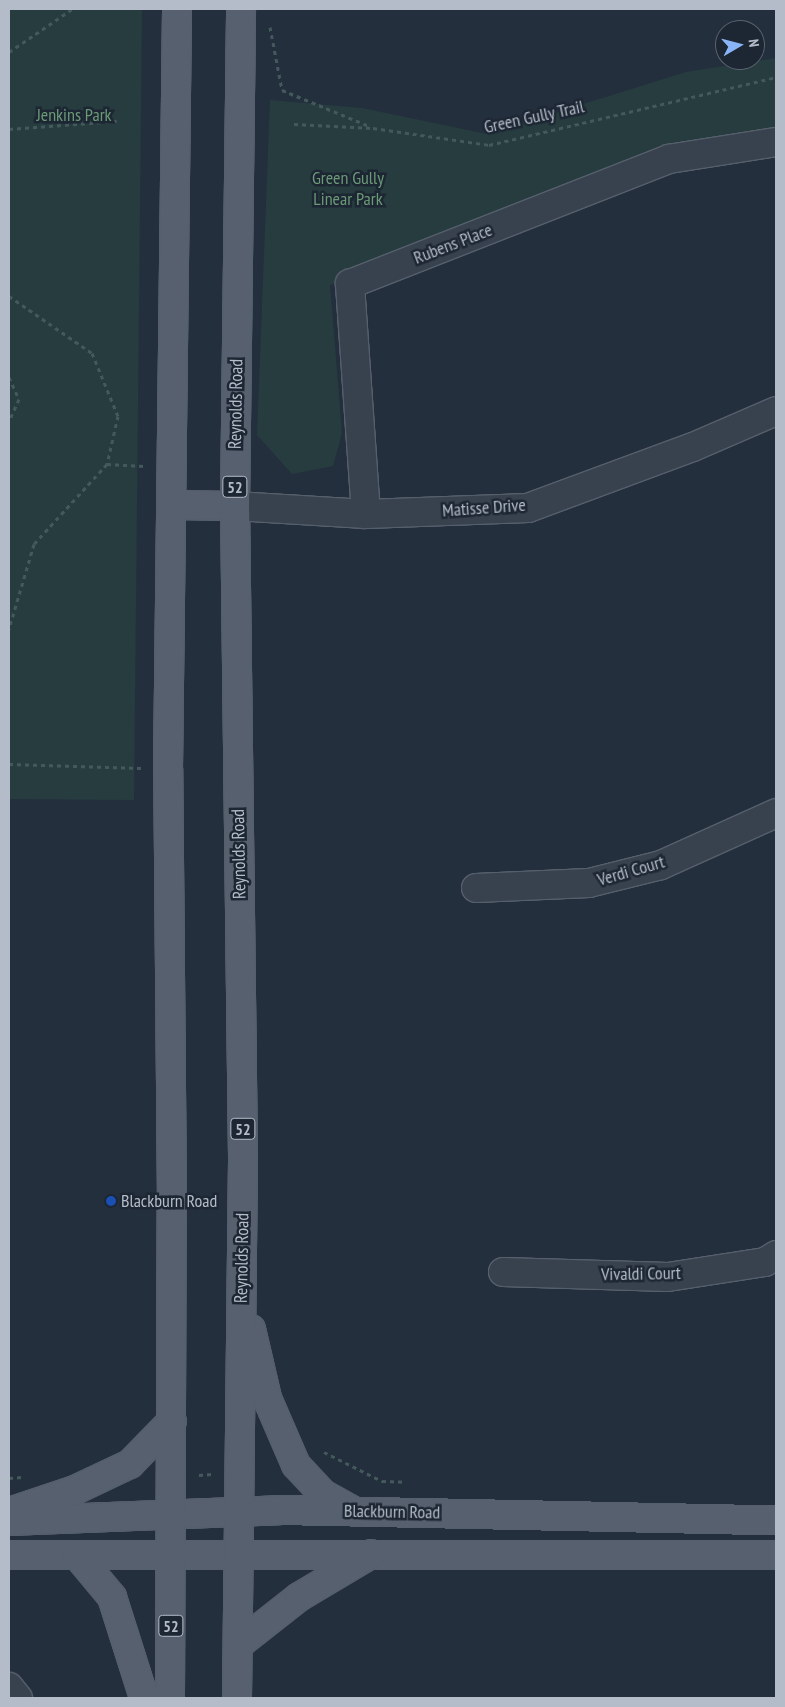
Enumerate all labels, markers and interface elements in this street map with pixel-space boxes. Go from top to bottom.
north arrow [715,20,765,70]
text: N [744,38,763,48]
street label: Green Gully Trail [482,96,586,138]
park label: Jenkins Park [36,104,112,126]
park label: Green Gully Linear Park [312,168,384,210]
street label: Rubens Place [411,219,495,269]
street label: Reynolds Road [224,359,248,449]
road number: 52 [221,474,249,501]
street label: Matisse Drive [442,494,526,522]
street label: Reynolds Road [227,809,251,899]
street label: Verdi Court [595,851,667,891]
road number: 52 [229,1116,257,1142]
place label: Blackburn Road [121,1190,217,1212]
marker: Blackburn Road [105,1195,117,1207]
street label: Reynolds Road [230,1213,254,1303]
street label: Vivaldi Court [601,1263,681,1285]
street label: Blackburn Road [344,1500,440,1524]
road number: 52 [157,1612,185,1640]

